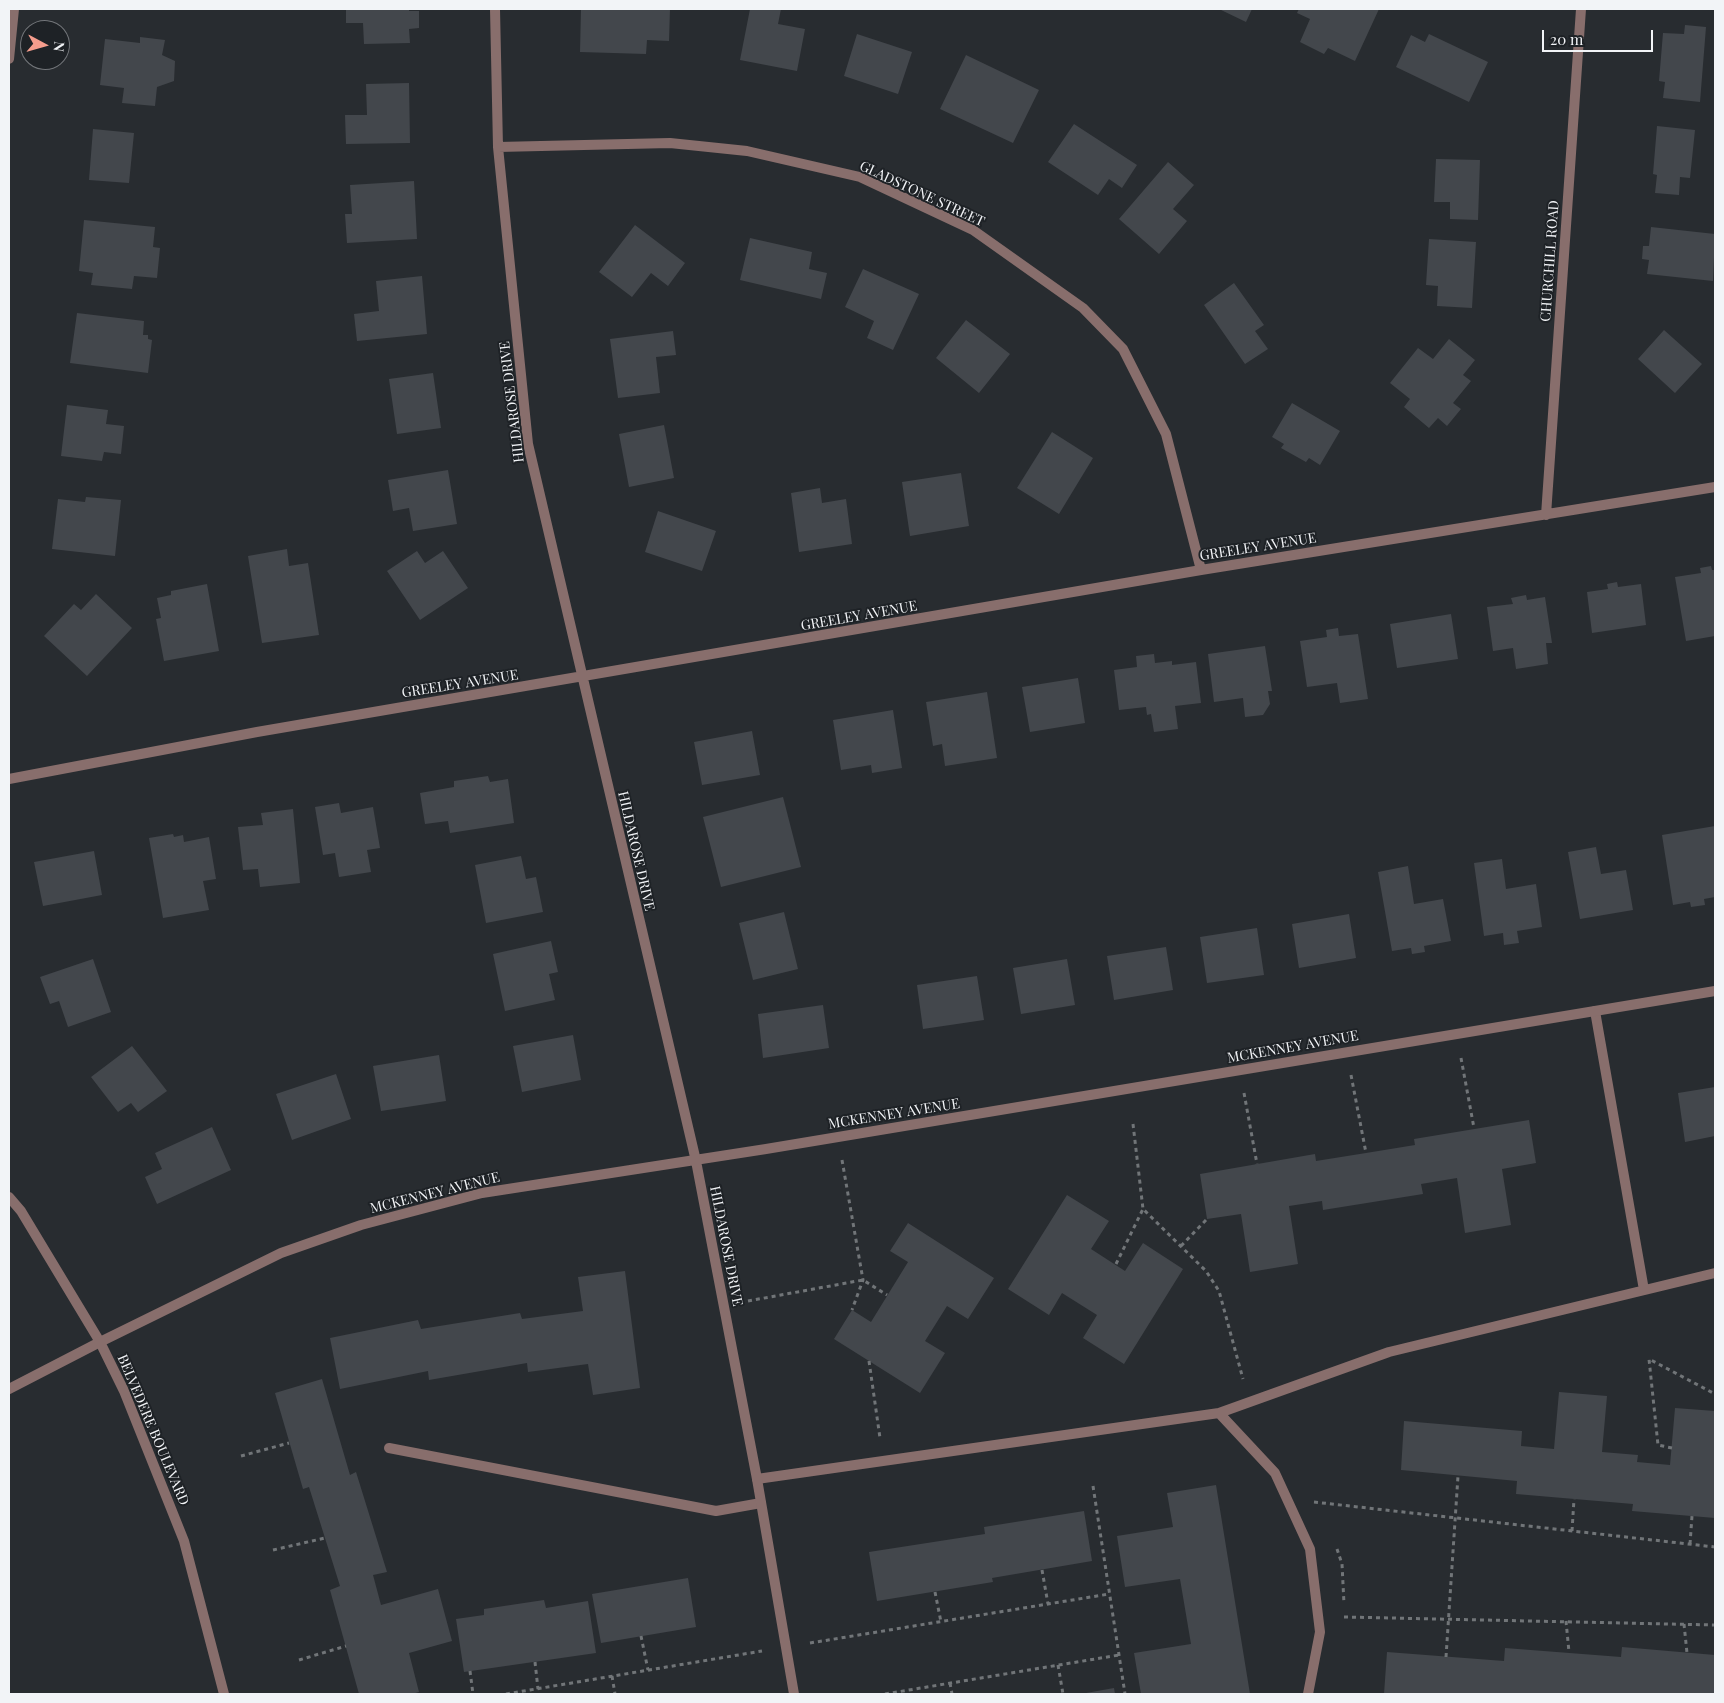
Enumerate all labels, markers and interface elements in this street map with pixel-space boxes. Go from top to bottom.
north arrow [20,20,70,70]
scale bar [1544,20,1655,52]
text: 20 m [1550,29,1583,49]
text: N [49,40,69,53]
street label: GLADSTONE STREET [857,158,987,230]
street label: CHURCHILL ROAD [1537,200,1563,322]
street label: HILDAROSE DRIVE [496,340,528,464]
street label: GREELEY AVENUE [1198,529,1318,565]
street label: GREELEY AVENUE [799,597,919,635]
street label: GREELEY AVENUE [400,666,520,702]
street label: HILDAROSE DRIVE [614,790,658,912]
street label: MCKENNEY AVENUE [1226,1027,1360,1067]
street label: MCKENNEY AVENUE [827,1095,961,1133]
street label: MCKENNEY AVENUE [368,1169,502,1217]
street label: HILDAROSE DRIVE [706,1184,746,1308]
street label: BELVEDERE BOULEVARD [114,1352,192,1508]

